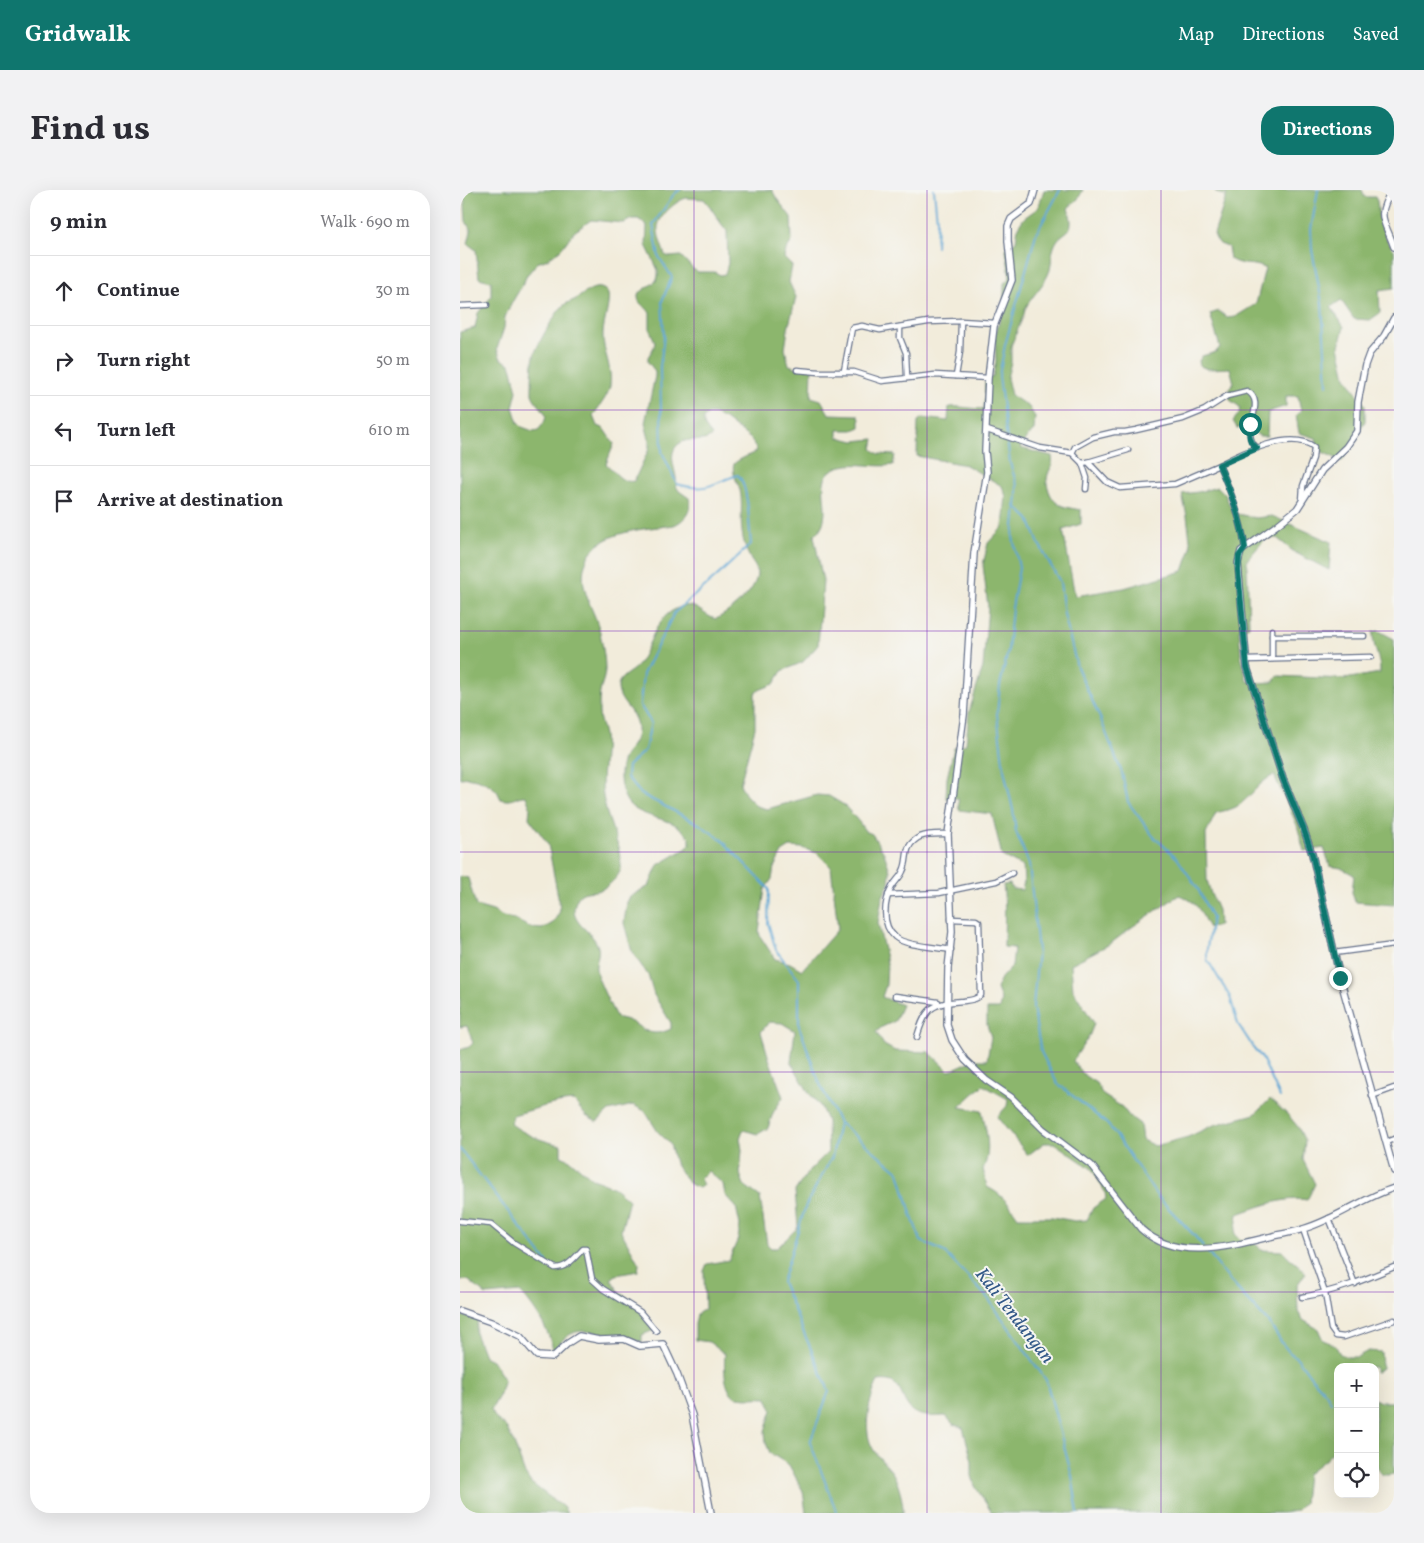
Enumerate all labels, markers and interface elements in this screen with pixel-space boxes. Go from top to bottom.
text: Gridwalk [25,18,131,52]
text: Map [1178,23,1214,48]
text: Directions [1242,23,1325,48]
text: Saved [1353,23,1399,48]
text: Find us [30,106,150,154]
button: Directions [1261,106,1394,155]
text: 9 min [50,208,107,237]
text: Walk · 690 m [320,212,410,234]
icon: ahead [50,277,78,305]
text: Continue [97,278,180,304]
text: 30 m [375,280,410,302]
icon: right [50,347,78,375]
text: Turn right [97,348,190,374]
text: 50 m [376,350,410,372]
route start [1239,413,1262,436]
icon: left [50,417,78,445]
text: Turn left [97,418,176,444]
text: 610 m [369,420,410,442]
icon: arrive [50,487,78,515]
text: Arrive at destination [97,488,283,514]
route end [1329,967,1352,990]
water label: Kali Tendangan [968,1263,1060,1369]
map controls [1334,1363,1379,1498]
button: + [1334,1363,1379,1408]
button: − [1334,1408,1379,1453]
button: locate [1334,1453,1379,1498]

